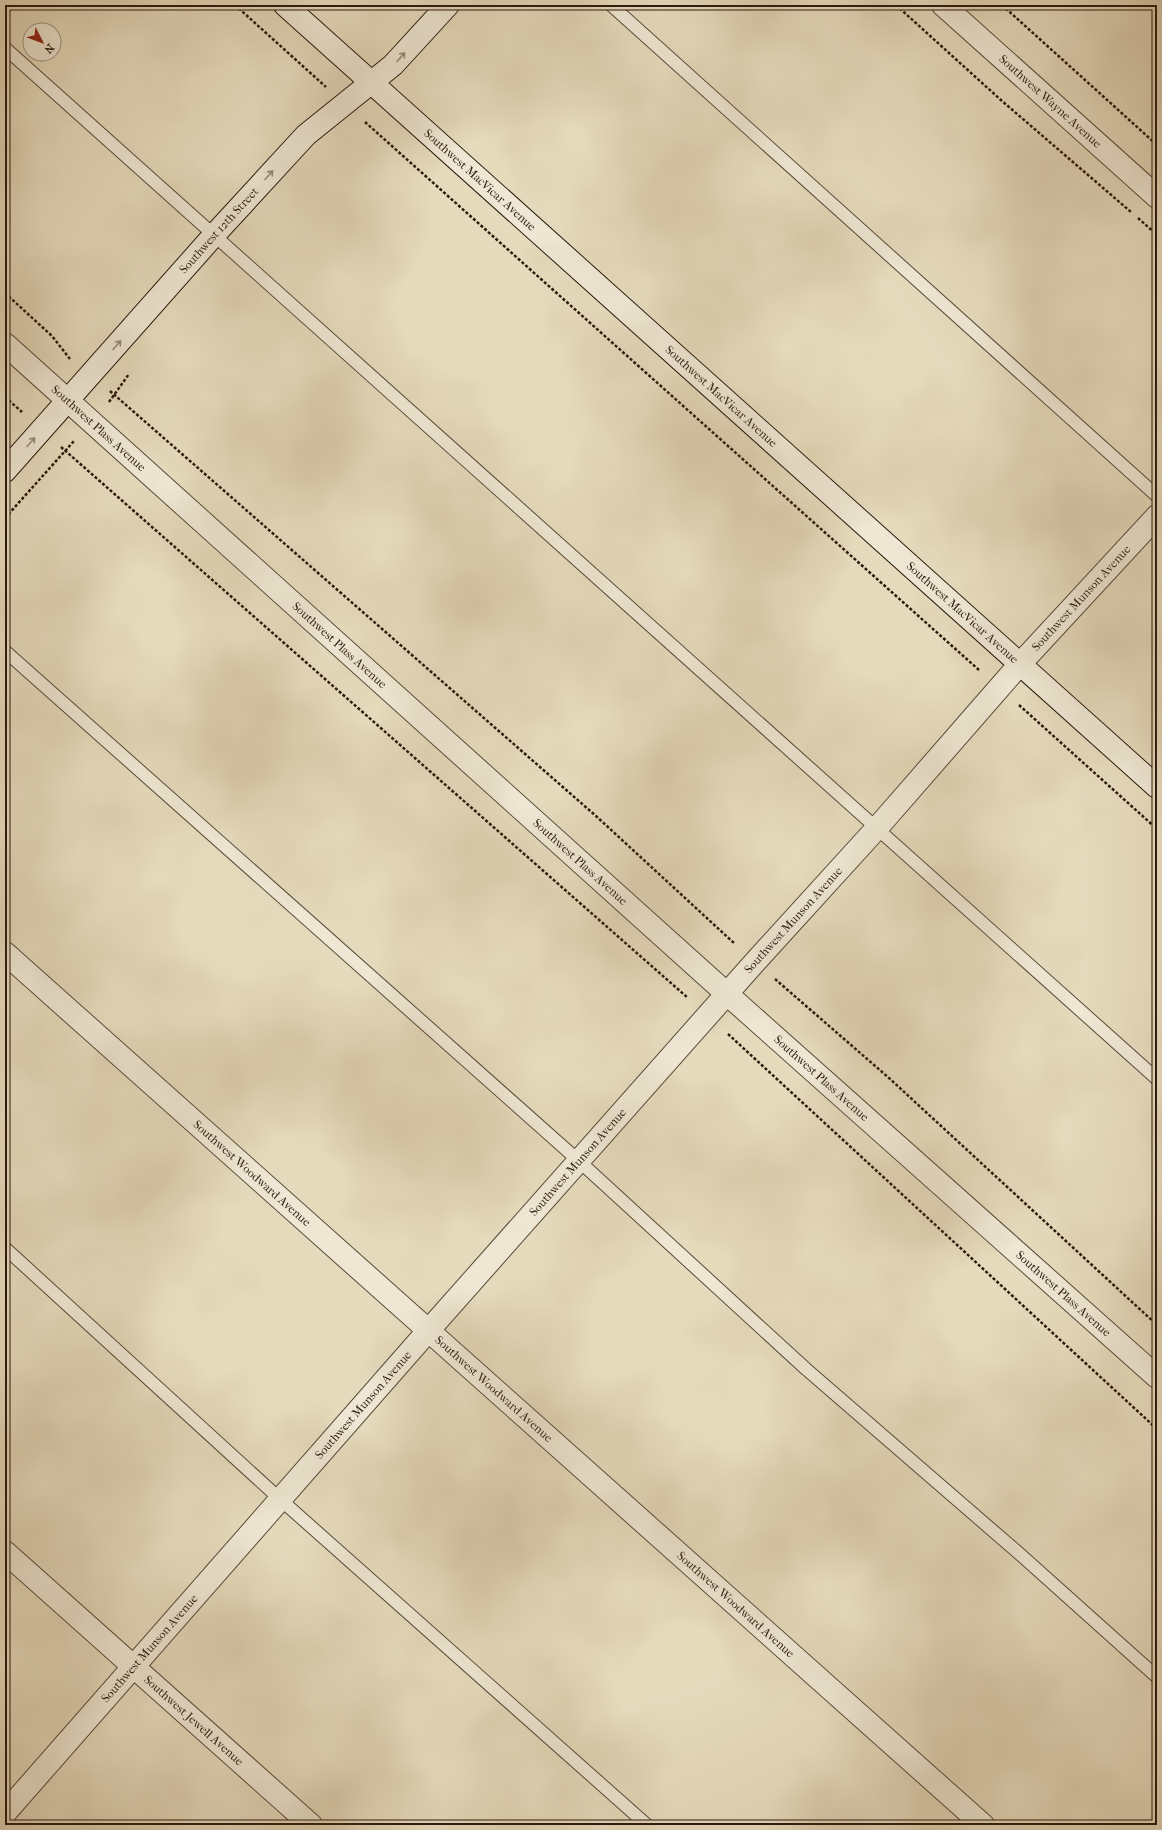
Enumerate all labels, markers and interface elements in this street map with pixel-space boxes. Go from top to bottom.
north arrow [22,22,62,62]
text: N [41,41,57,56]
one-way arrow [396,52,405,62]
street label: Southwest Wayne Avenue [996,52,1104,151]
street label: Southwest MacVicar Avenue [421,126,539,234]
one-way arrow [265,170,274,180]
street label: Southwest 12th Street [176,184,262,276]
one-way arrow [112,340,121,350]
street label: Southwest MacVicar Avenue [662,342,780,450]
street label: Southwest Plass Avenue [49,382,149,474]
one-way arrow [26,437,36,447]
street label: Southwest Munson Avenue [1029,542,1133,654]
street label: Southwest MacVicar Avenue [904,559,1021,666]
street label: Southwest Plass Avenue [289,599,390,691]
street label: Southwest Plass Avenue [530,816,630,908]
street label: Southwest Munson Avenue [741,864,845,976]
street label: Southwest Plass Avenue [771,1032,872,1124]
street label: Southwest Munson Avenue [526,1105,629,1219]
street label: Southwest Woodward Avenue [190,1117,314,1229]
street label: Southwest Plass Avenue [1013,1248,1114,1339]
street label: Southwest Woodward Avenue [432,1333,556,1445]
street label: Southwest Munson Avenue [312,1348,414,1462]
street label: Southwest Woodward Avenue [674,1549,797,1661]
street label: Southwest Munson Avenue [98,1591,201,1705]
street label: Southwest Jewell Avenue [141,1672,246,1768]

